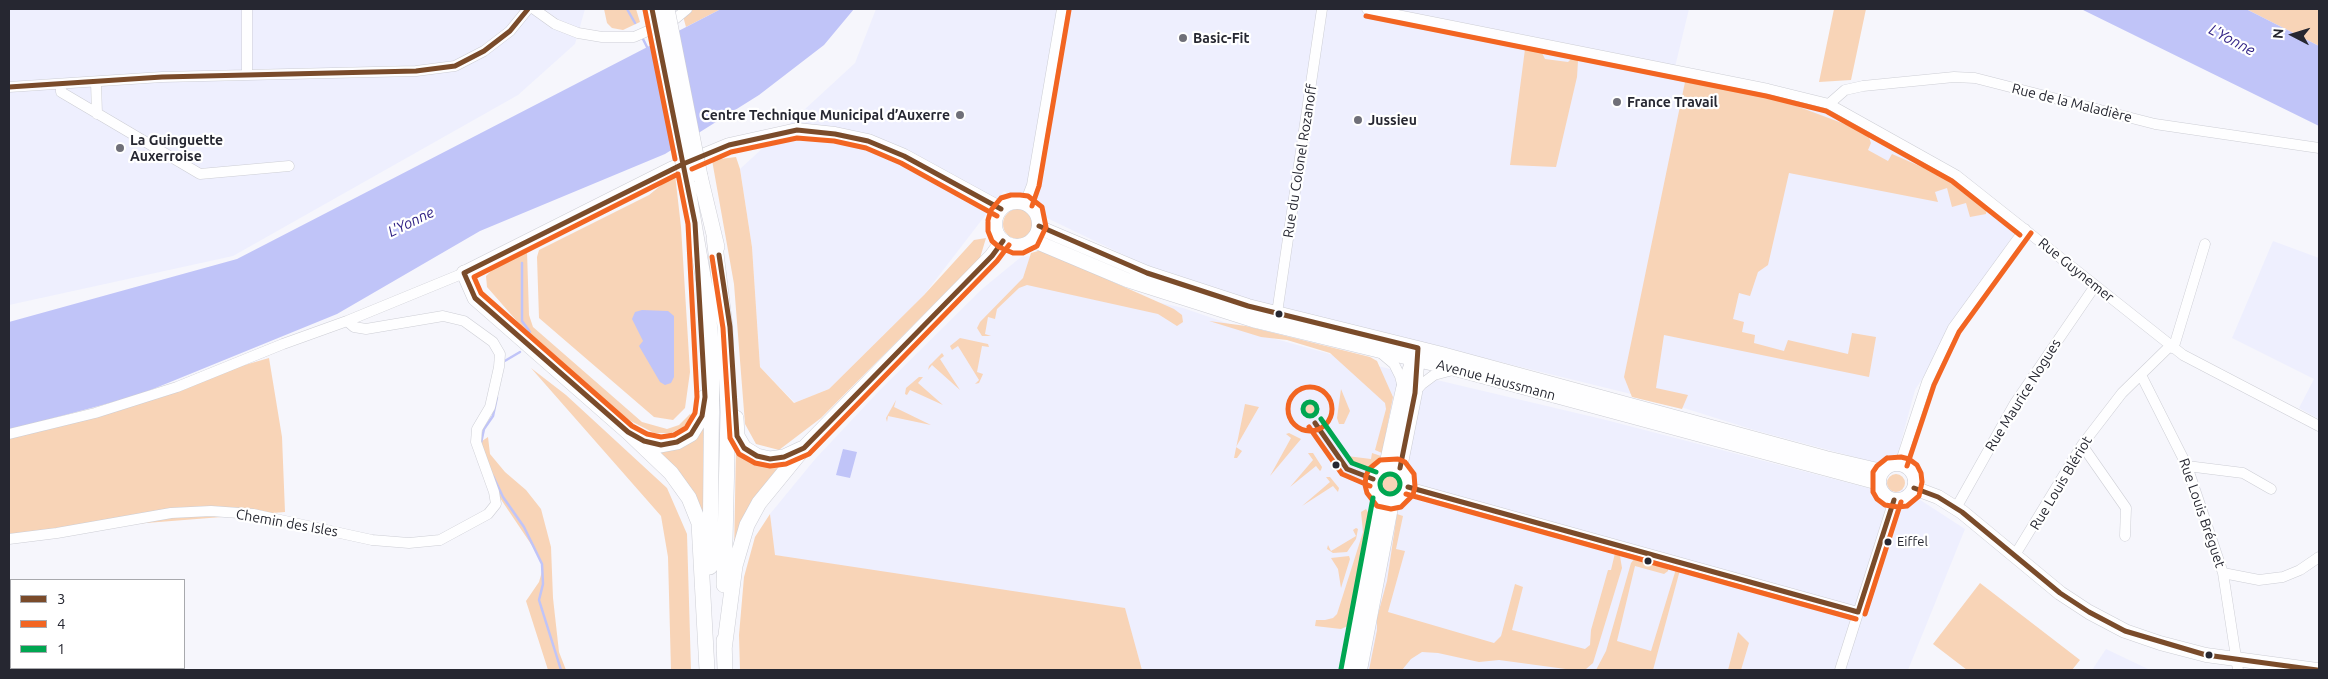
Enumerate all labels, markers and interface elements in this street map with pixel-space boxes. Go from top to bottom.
north arrow [2268,10,2318,60]
water label: L'Yonne [2206,20,2258,60]
text: N [2270,28,2286,40]
place label: Basic-Fit [1193,30,1249,46]
marker: Basic-Fit [1177,32,1189,44]
street label: Rue de la Maladière [2010,80,2134,126]
street label: Rue du Colonel Rozanoff [1280,83,1320,239]
place label: France Travail [1627,94,1718,110]
marker: France Travail [1611,96,1623,108]
place label: Centre Technique Municipal d’Auxerre [701,107,950,123]
marker: Centre Technique Municipal d’Auxerre [954,109,966,121]
place label: Jussieu [1368,112,1417,128]
marker: Jussieu [1352,114,1364,126]
place label: La Guinguette Auxerroise [130,132,223,164]
marker: La Guinguette Auxerroise [114,142,126,154]
water label: L'Yonne [385,203,437,241]
street label: Rue Guynemer [2035,234,2117,306]
unlabelled marker [1274,309,1284,319]
street label: Rue Maurice Nogues [1982,336,2064,454]
street label: Avenue Haussmann [1435,356,1557,404]
street label: Rue Louis Blériot [2026,433,2096,533]
street label: Rue Louis Bréguet [2175,456,2229,570]
unlabelled marker [1331,460,1341,470]
street label: Chemin des Isles [235,506,339,540]
place label: Eiffel [1897,534,1928,550]
marker: Eiffel [1883,537,1893,547]
unlabelled marker [1643,556,1653,566]
legend [10,579,185,669]
text: 3 [57,590,65,607]
text: 4 [57,615,65,632]
text: 1 [57,640,65,657]
unlabelled marker [2204,650,2214,660]

